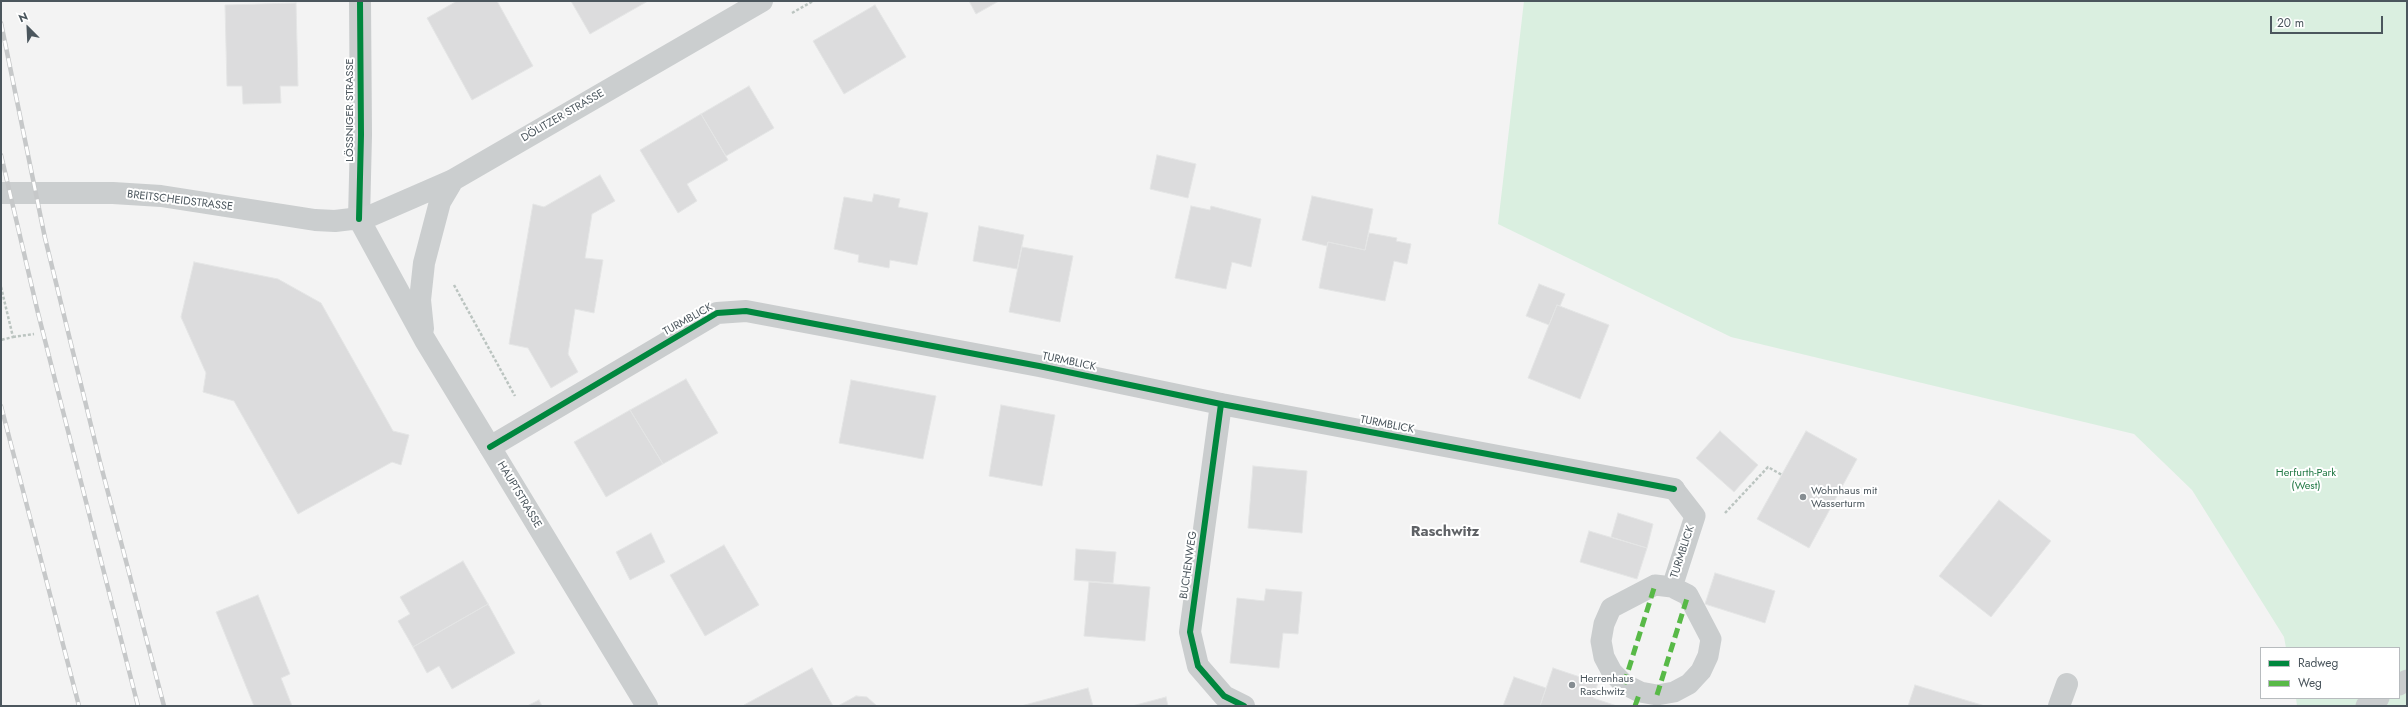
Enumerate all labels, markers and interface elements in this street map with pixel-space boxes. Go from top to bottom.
north arrow [8,8,48,48]
text: N [16,8,30,26]
scale bar [2272,8,2385,34]
text: 20 m [2277,14,2304,32]
street label: LÖSSNIGER STRASSE [343,58,357,162]
street label: DÖLITZER STRASSE [519,87,607,145]
street label: BREITSCHEIDSTRASSE [126,188,234,214]
street label: TURMBLICK [661,301,715,339]
street label: TURMBLICK [1041,350,1097,374]
street label: TURMBLICK [1359,413,1415,437]
street label: HAUPTSTRASSE [494,459,544,531]
park label: Herfurth-Park (West) [2276,466,2336,492]
place label: Wohnhaus mit Wasserturm [1811,484,1877,510]
marker: Wohnhaus mit Wasserturm [1798,492,1808,502]
district label: Raschwitz [1411,523,1479,541]
street label: TURMBLICK [1668,524,1698,580]
street label: BUCHENWEG [1178,530,1200,600]
legend [2260,647,2400,699]
text: Radweg [2298,654,2338,672]
place label: Herrenhaus Raschwitz [1580,672,1634,698]
text: Weg [2298,674,2322,692]
marker: Herrenhaus Raschwitz [1567,680,1577,690]

